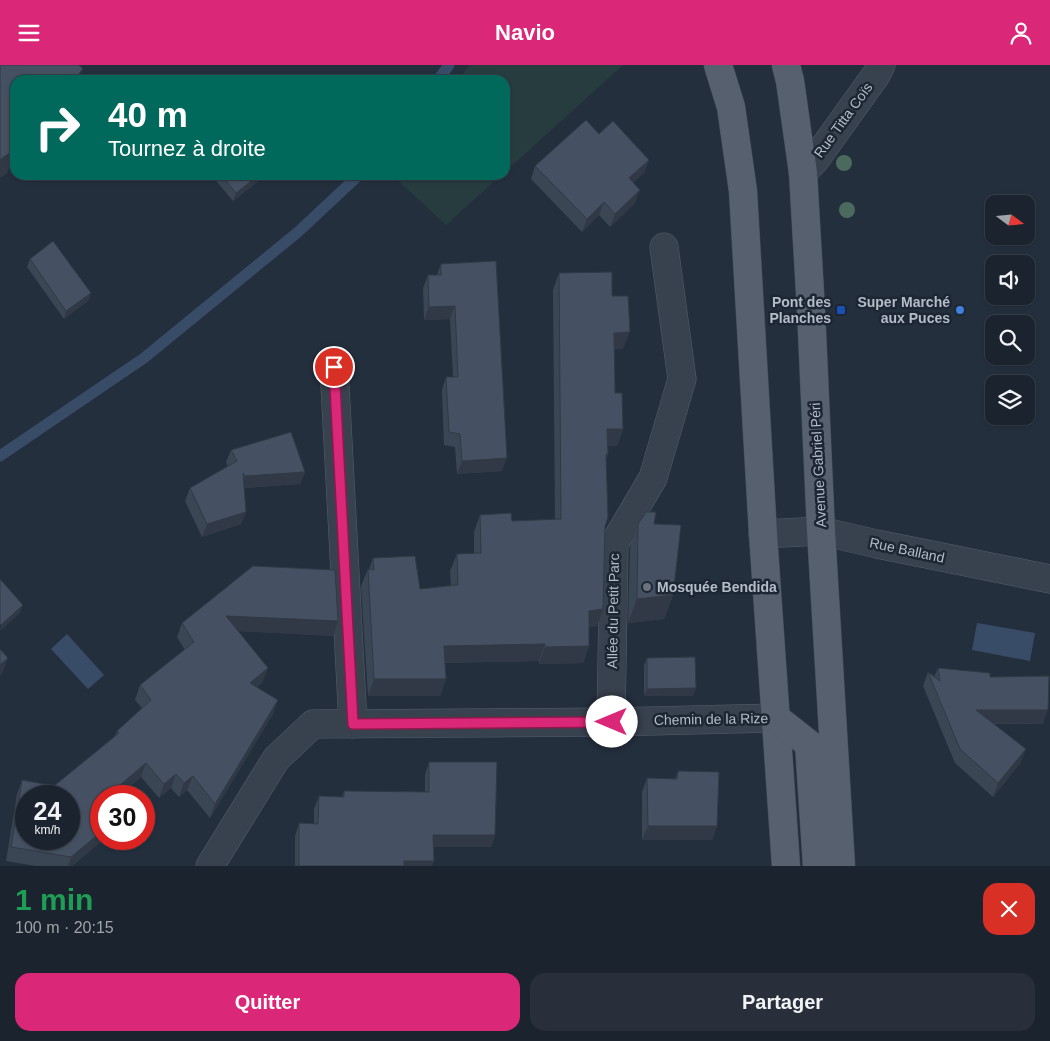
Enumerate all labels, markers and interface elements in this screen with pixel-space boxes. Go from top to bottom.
icon: menu [15,19,43,47]
icon: person [1007,19,1035,47]
text: Navio [495,20,555,45]
street label: Rue Titta Coïs [810,79,876,161]
icon: right [25,95,90,160]
text: 40 m [108,95,188,134]
text: Tournez à droite [108,136,266,161]
north arrow [985,195,1035,245]
map controls [985,195,1035,425]
button: sound [985,255,1035,305]
place label: Pont des Planches [770,294,831,326]
place label: Super Marché aux Puces [857,294,950,326]
marker: Pont des Planches [835,304,847,316]
marker: Super Marché aux Puces [954,304,966,316]
button: search [985,315,1035,365]
pin [313,346,355,388]
icon: arrive [320,353,348,381]
button: layers [985,375,1035,425]
street label: Avenue Gabriel Péri [807,402,829,528]
street label: Rue Balland [868,534,946,566]
street label: Allée du Petit Parc [604,553,622,669]
place label: Mosquée Bendida [657,579,777,595]
marker: Mosquée Bendida [641,581,653,593]
position arrow [585,695,637,747]
street label: Chemin de la Rize [654,710,769,728]
speed limit sign: 30 [90,785,155,850]
text: 24 [34,797,61,825]
text: km/h [34,823,61,837]
text: 1 min [15,883,93,916]
button: close [983,883,1035,935]
text: 100 m · 20:15 [15,919,114,936]
button: Quitter [15,973,520,1031]
button: Partager [530,973,1035,1031]

